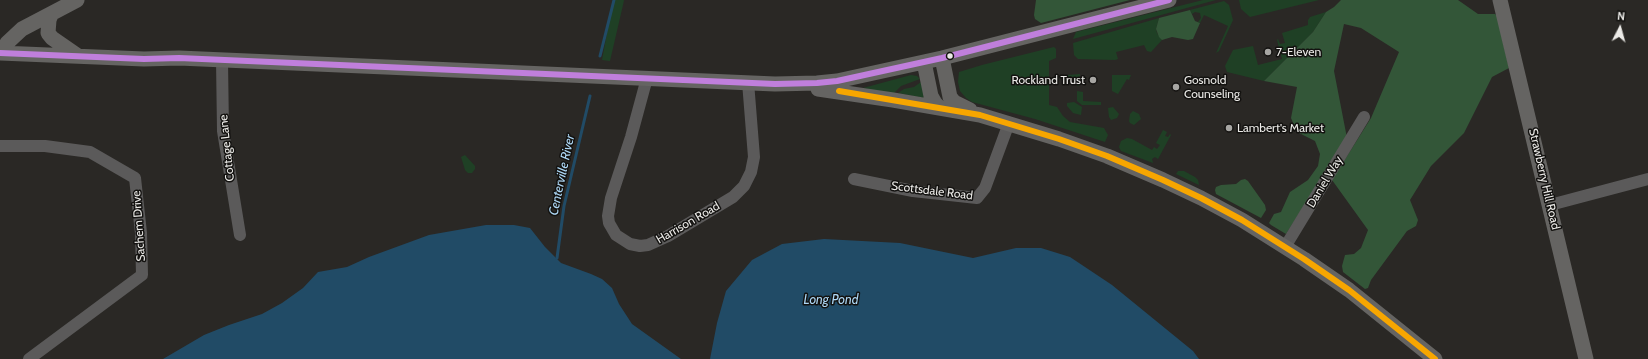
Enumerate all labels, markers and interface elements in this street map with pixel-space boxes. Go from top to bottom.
north arrow [1600,8,1640,48]
text: N [1617,9,1626,23]
place label: 7-Eleven [1276,45,1321,59]
marker: 7-Eleven [1263,47,1273,57]
unlabelled marker [945,51,955,61]
place label: Rockland Trust [1011,73,1085,87]
place label: Gosnold Counseling [1184,73,1240,101]
marker: Rockland Trust [1088,75,1098,85]
marker: Gosnold Counseling [1171,82,1181,92]
street label: Cottage Lane [216,114,238,182]
place label: Lambert's Market [1237,121,1324,135]
marker: Lambert's Market [1224,123,1234,133]
street label: Strawberry Hill Road [1525,127,1563,231]
water label: Centerville River [546,133,578,217]
street label: Daniel Way [1304,154,1346,210]
street label: Scottsdale Road [890,179,974,203]
street label: Sachem Drive [129,190,149,262]
street label: Harrison Road [654,199,722,247]
water label: Long Pond [804,292,858,308]

